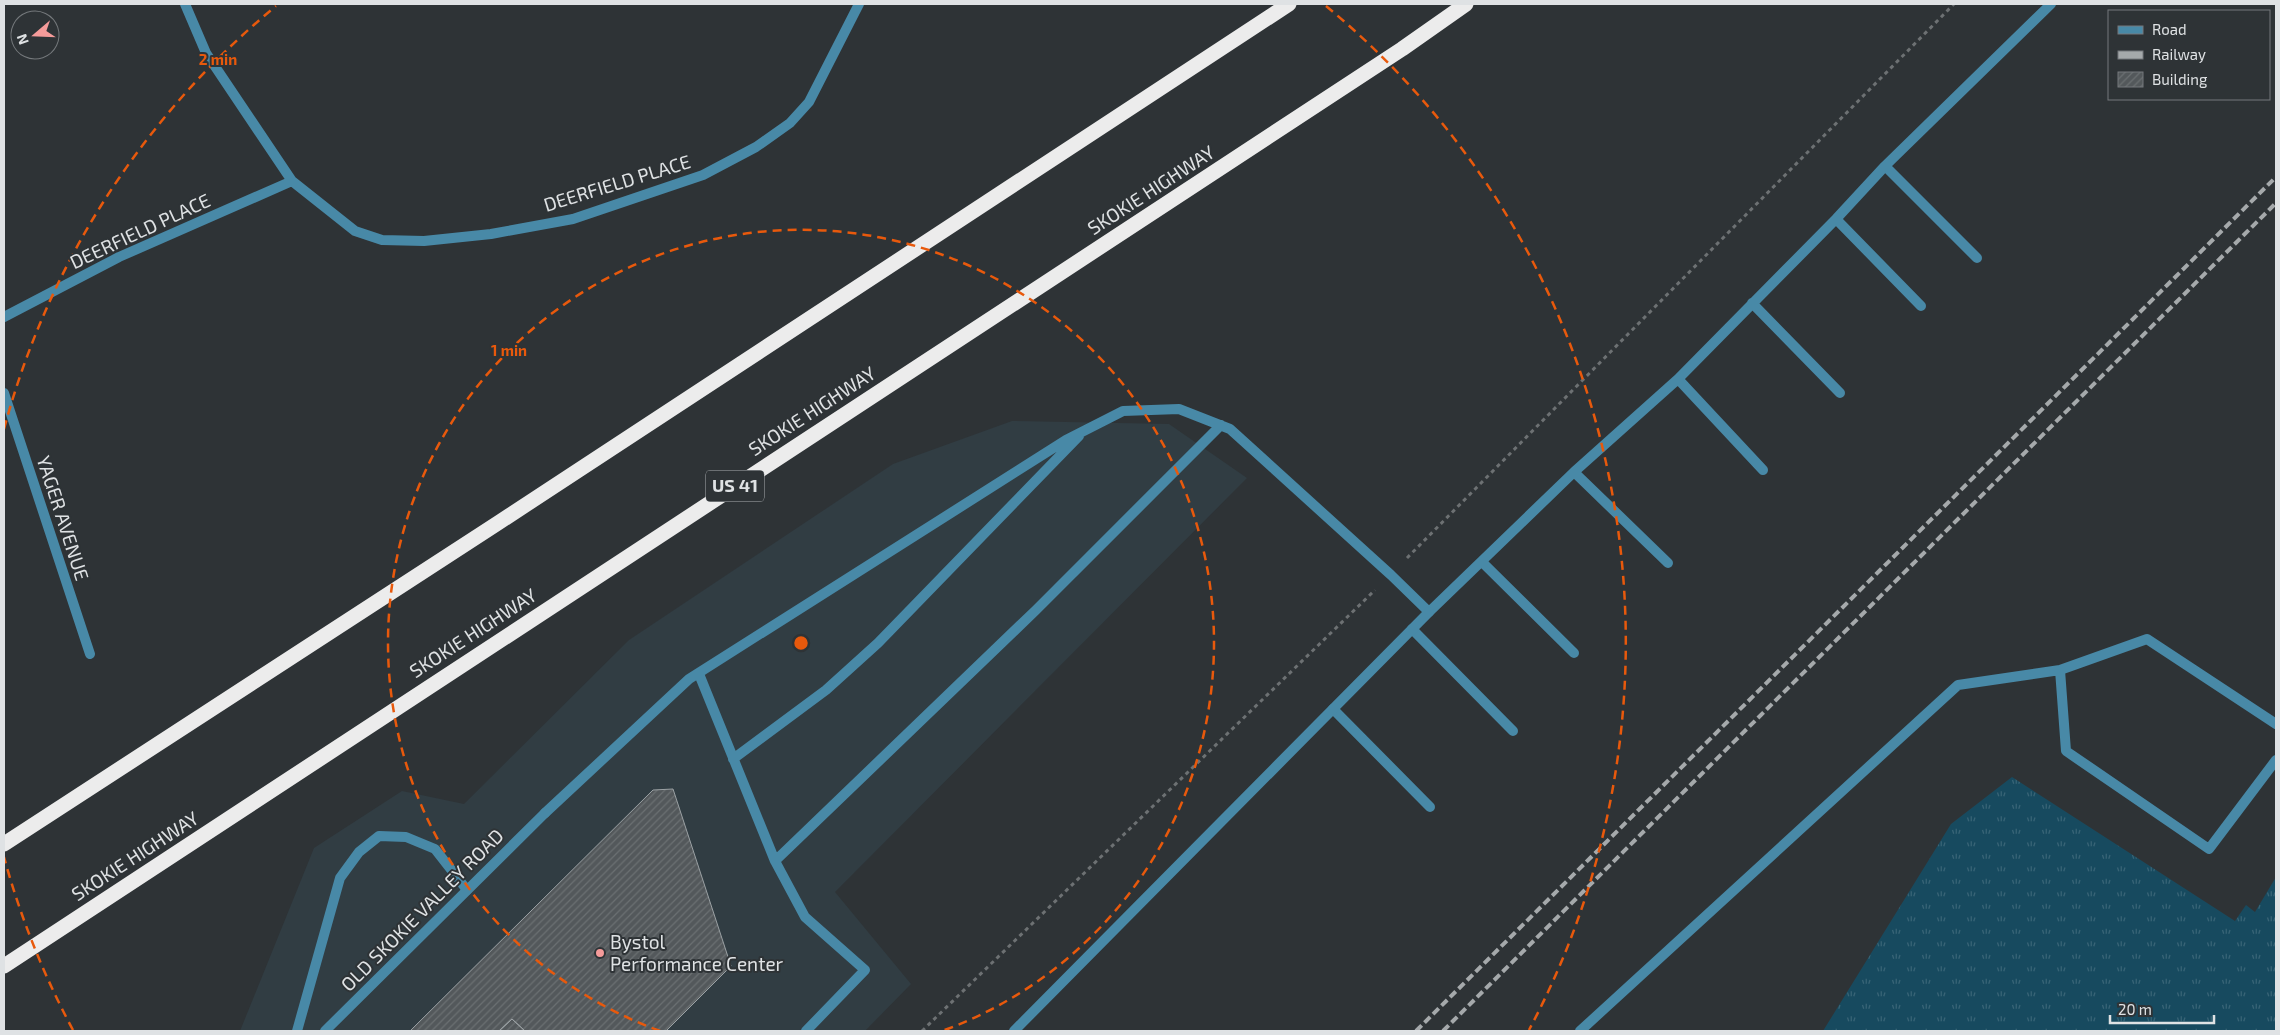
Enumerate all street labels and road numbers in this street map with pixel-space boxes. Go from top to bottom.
street label: SKOKIE HIGHWAY [1083,140,1219,239]
street label: DEERFIELD PLACE [541,149,693,216]
street label: DEERFIELD PLACE [66,188,214,273]
street label: SKOKIE HIGHWAY [744,361,880,460]
street label: YAGER AVENUE [32,453,94,583]
road number: US 41 [706,471,764,502]
street label: SKOKIE HIGHWAY [405,583,541,682]
street label: SKOKIE HIGHWAY [67,806,203,905]
street label: OLD SKOKIE VALLEY ROAD [336,824,508,996]

